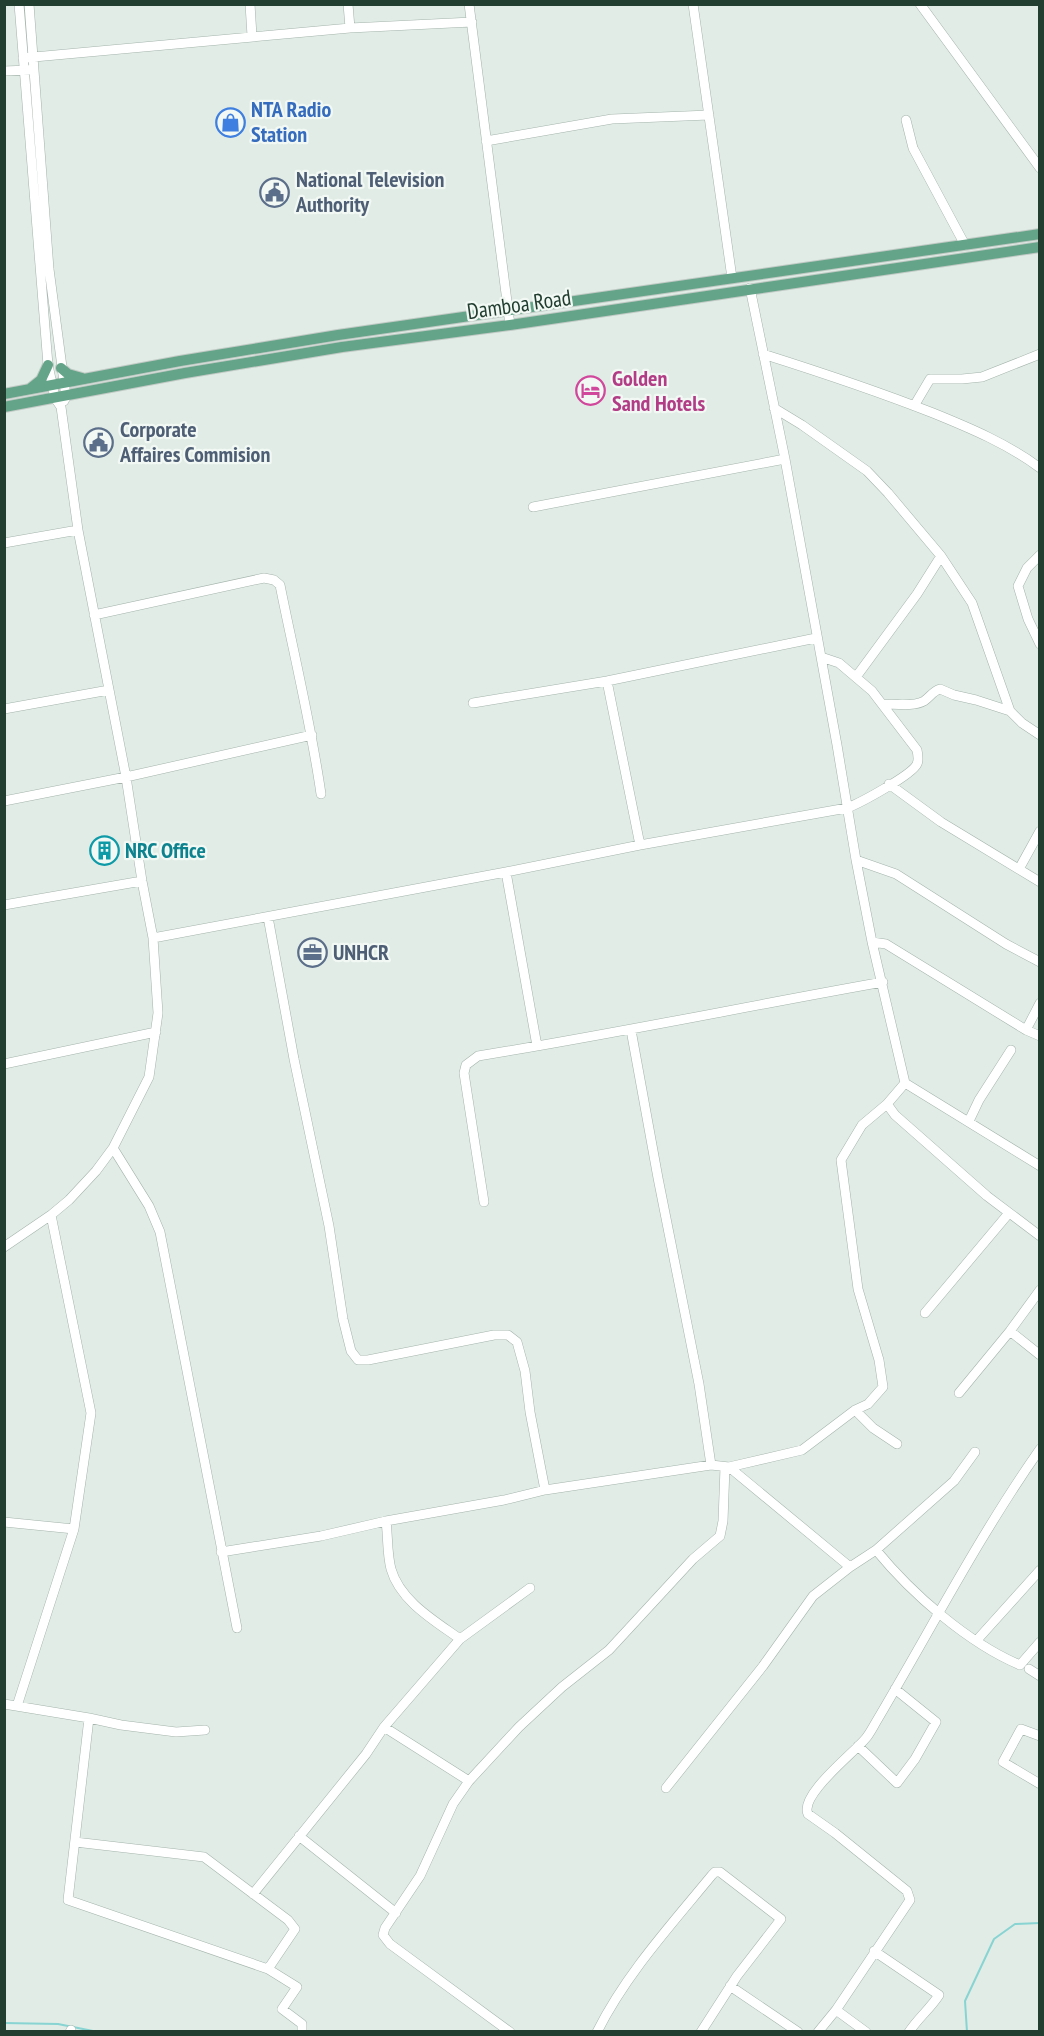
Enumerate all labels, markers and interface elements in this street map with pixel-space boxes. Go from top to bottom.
place label: NTA Radio Station [251,95,331,148]
shop icon: NTA Radio Station [214,106,246,138]
place label: National Television Authority [295,165,445,218]
public building icon: National Television Authority [259,176,291,208]
street label: Damboa Road [465,283,573,325]
place label: Golden Sand Hotels [612,364,706,417]
hotel icon: Golden Sand Hotels [575,375,607,407]
place label: Corporate Affaires Commision [119,415,270,468]
public building icon: Corporate Affaires Commision [83,426,115,458]
building icon: NRC Office [88,834,120,866]
place label: NRC Office [125,836,206,864]
office icon: UNHCR [296,936,328,968]
place label: UNHCR [333,938,389,966]

